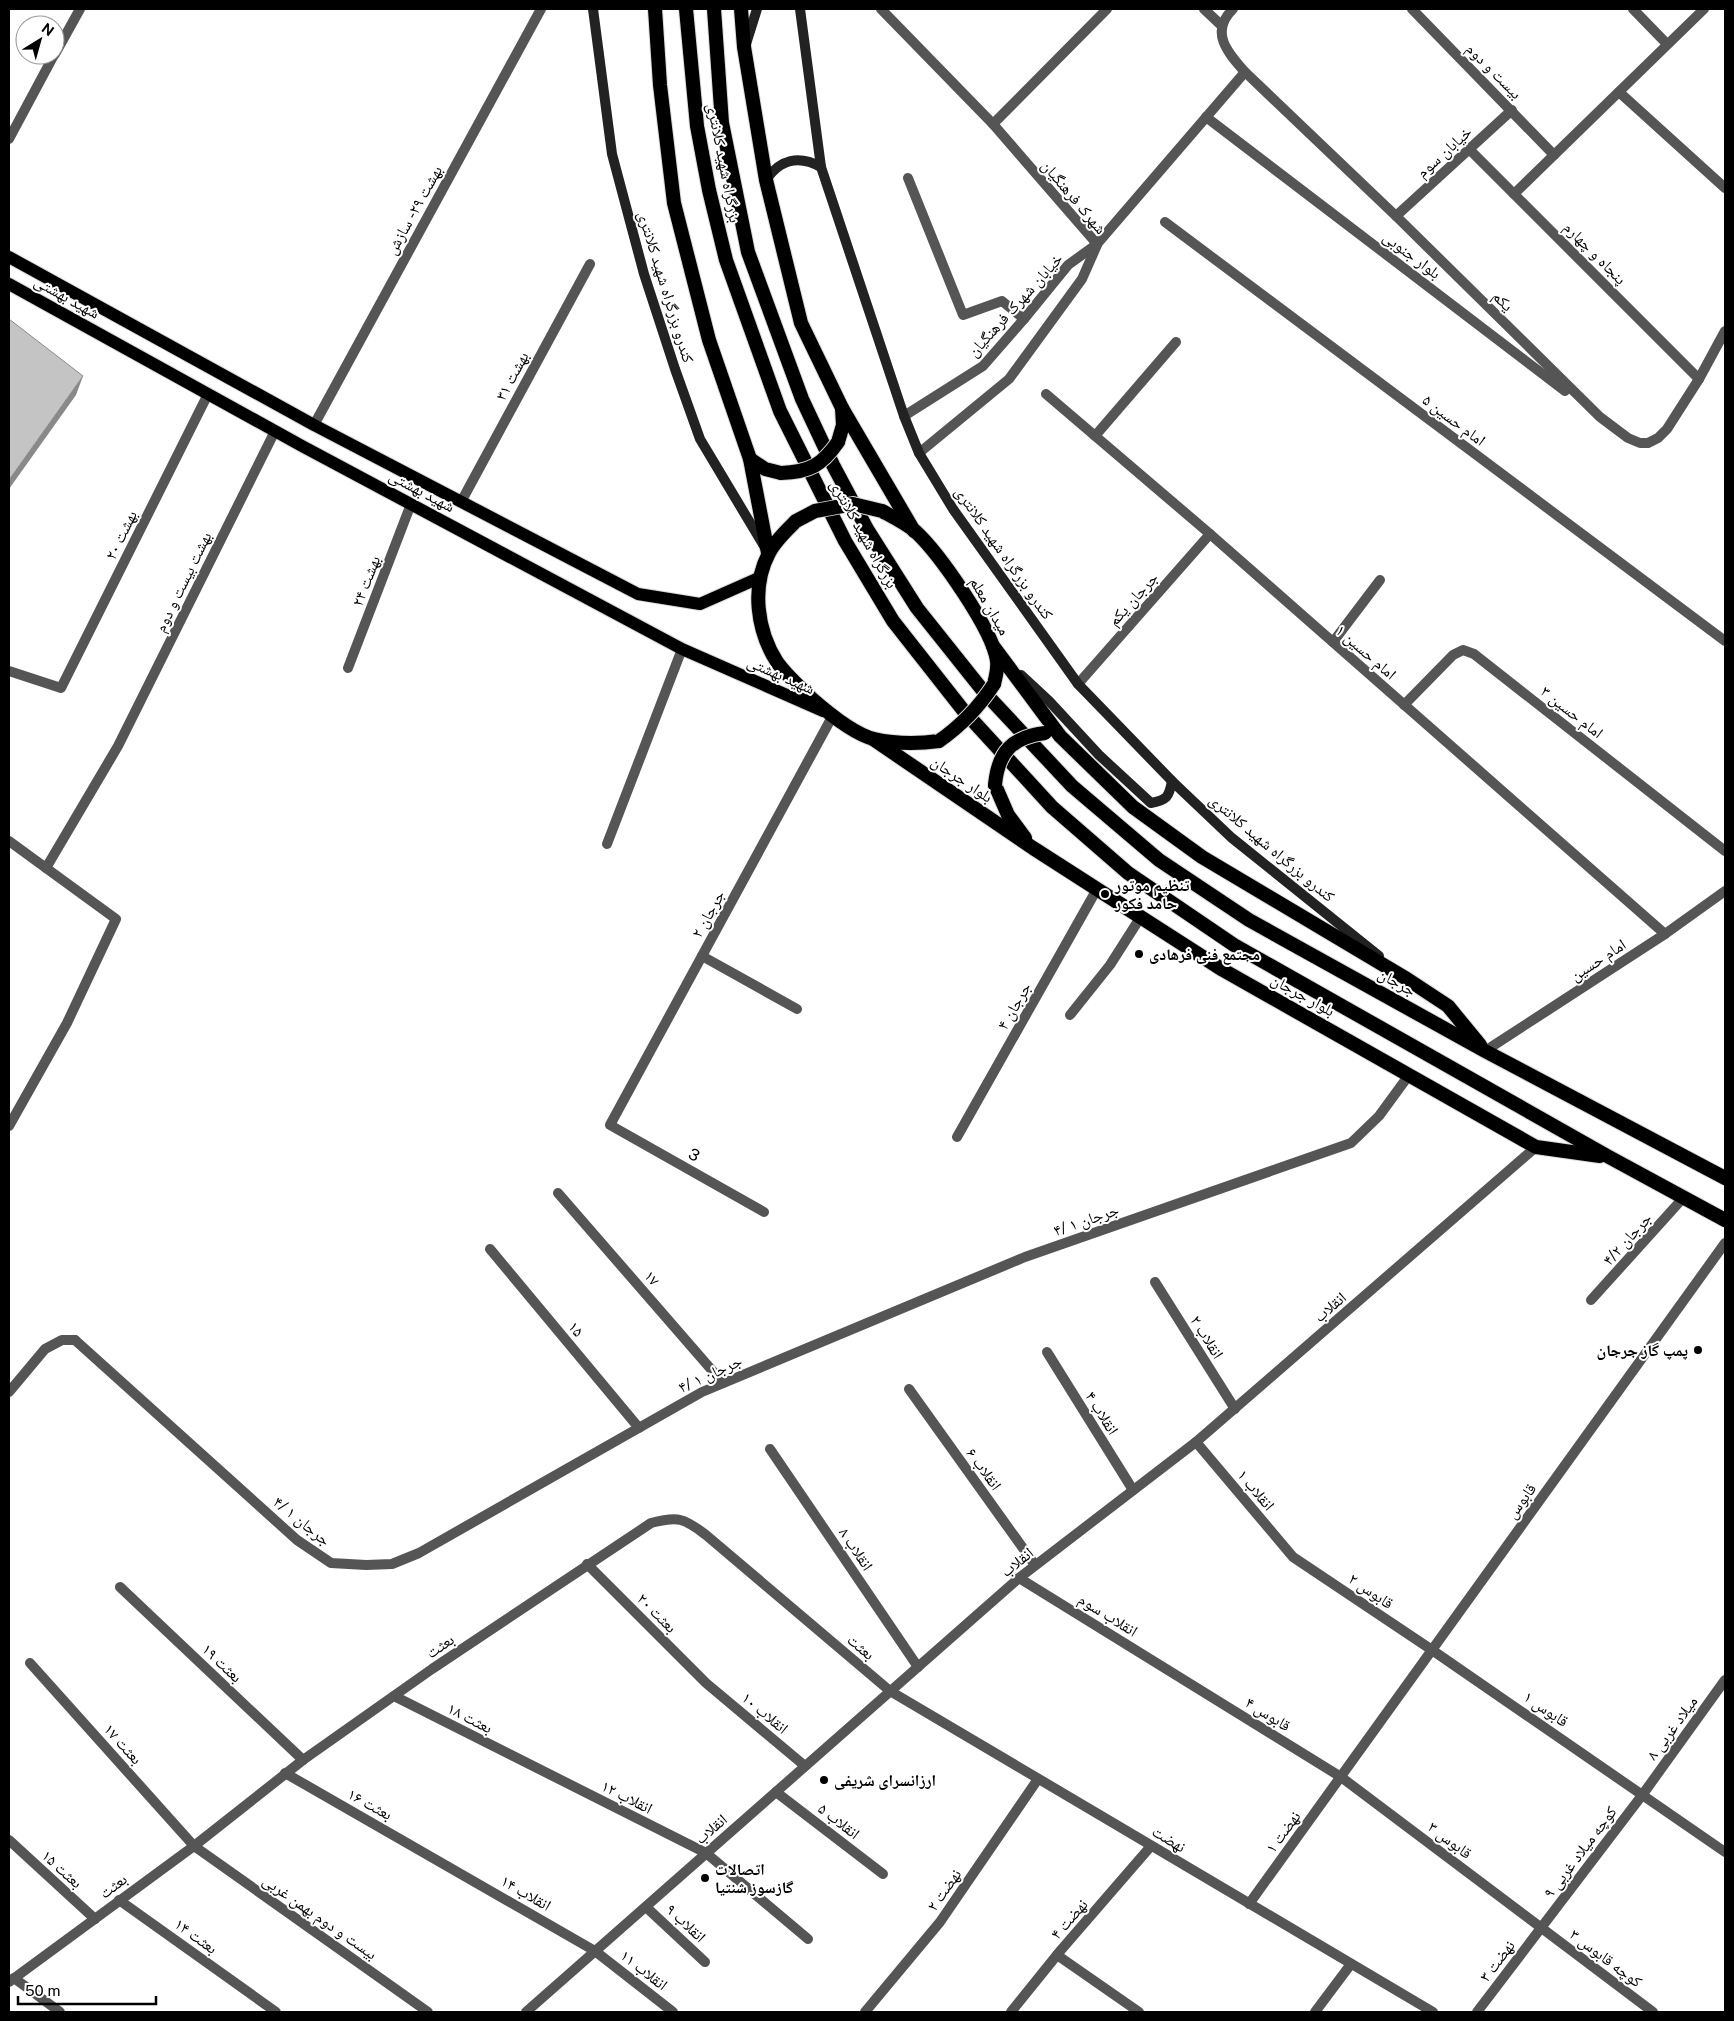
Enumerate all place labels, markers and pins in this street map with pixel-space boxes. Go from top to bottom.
place label: تنظیم موتور حامد فکور [1114,876,1190,913]
marker: تنظیم موتور حامد فکور [1099,888,1111,900]
place label: مجتمع فنی فرهادی [1149,945,1260,965]
marker: مجتمع فنی فرهادی [1133,948,1145,960]
place label: پمپ گاز جرجان [1597,1341,1688,1360]
marker: پمپ گاز جرجان [1692,1344,1704,1356]
place label: ارزانسرای شریفی [834,1771,936,1790]
marker: ارزانسرای شریفی [818,1774,830,1786]
place label: اتصالات گازسوز شنتیا [715,1860,793,1897]
marker: اتصالات گازسوز شنتیا [699,1872,711,1884]

